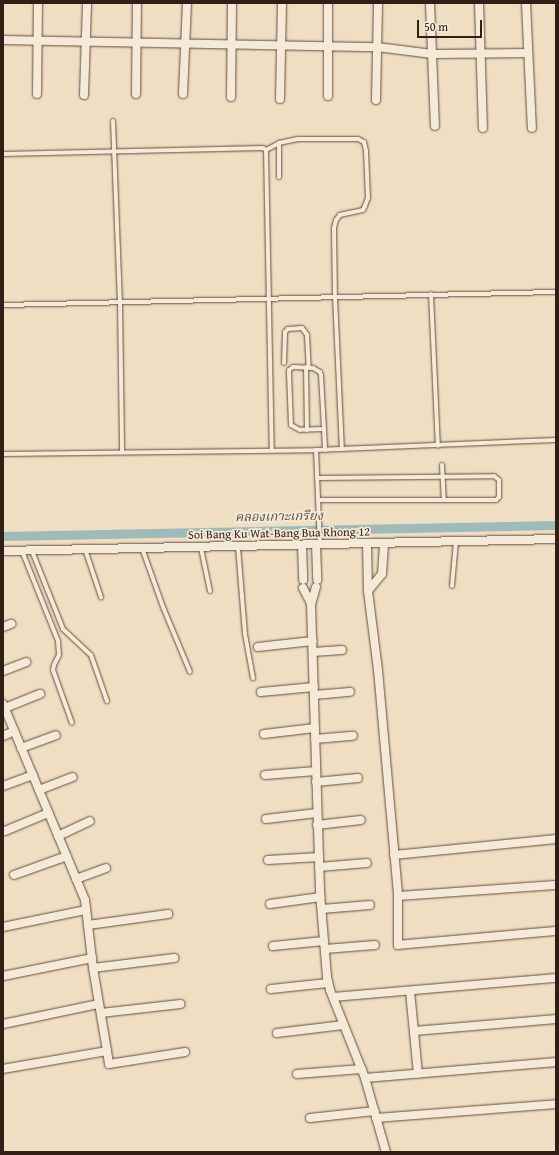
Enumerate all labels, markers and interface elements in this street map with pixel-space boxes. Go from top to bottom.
scale bar [419,12,484,38]
text: 50 m [424,18,448,35]
water label: คลองเกาะเกรียง [235,508,323,526]
street label: Soi Bang Ku Wat-Bang Bua Rhong 12 [188,524,370,542]

